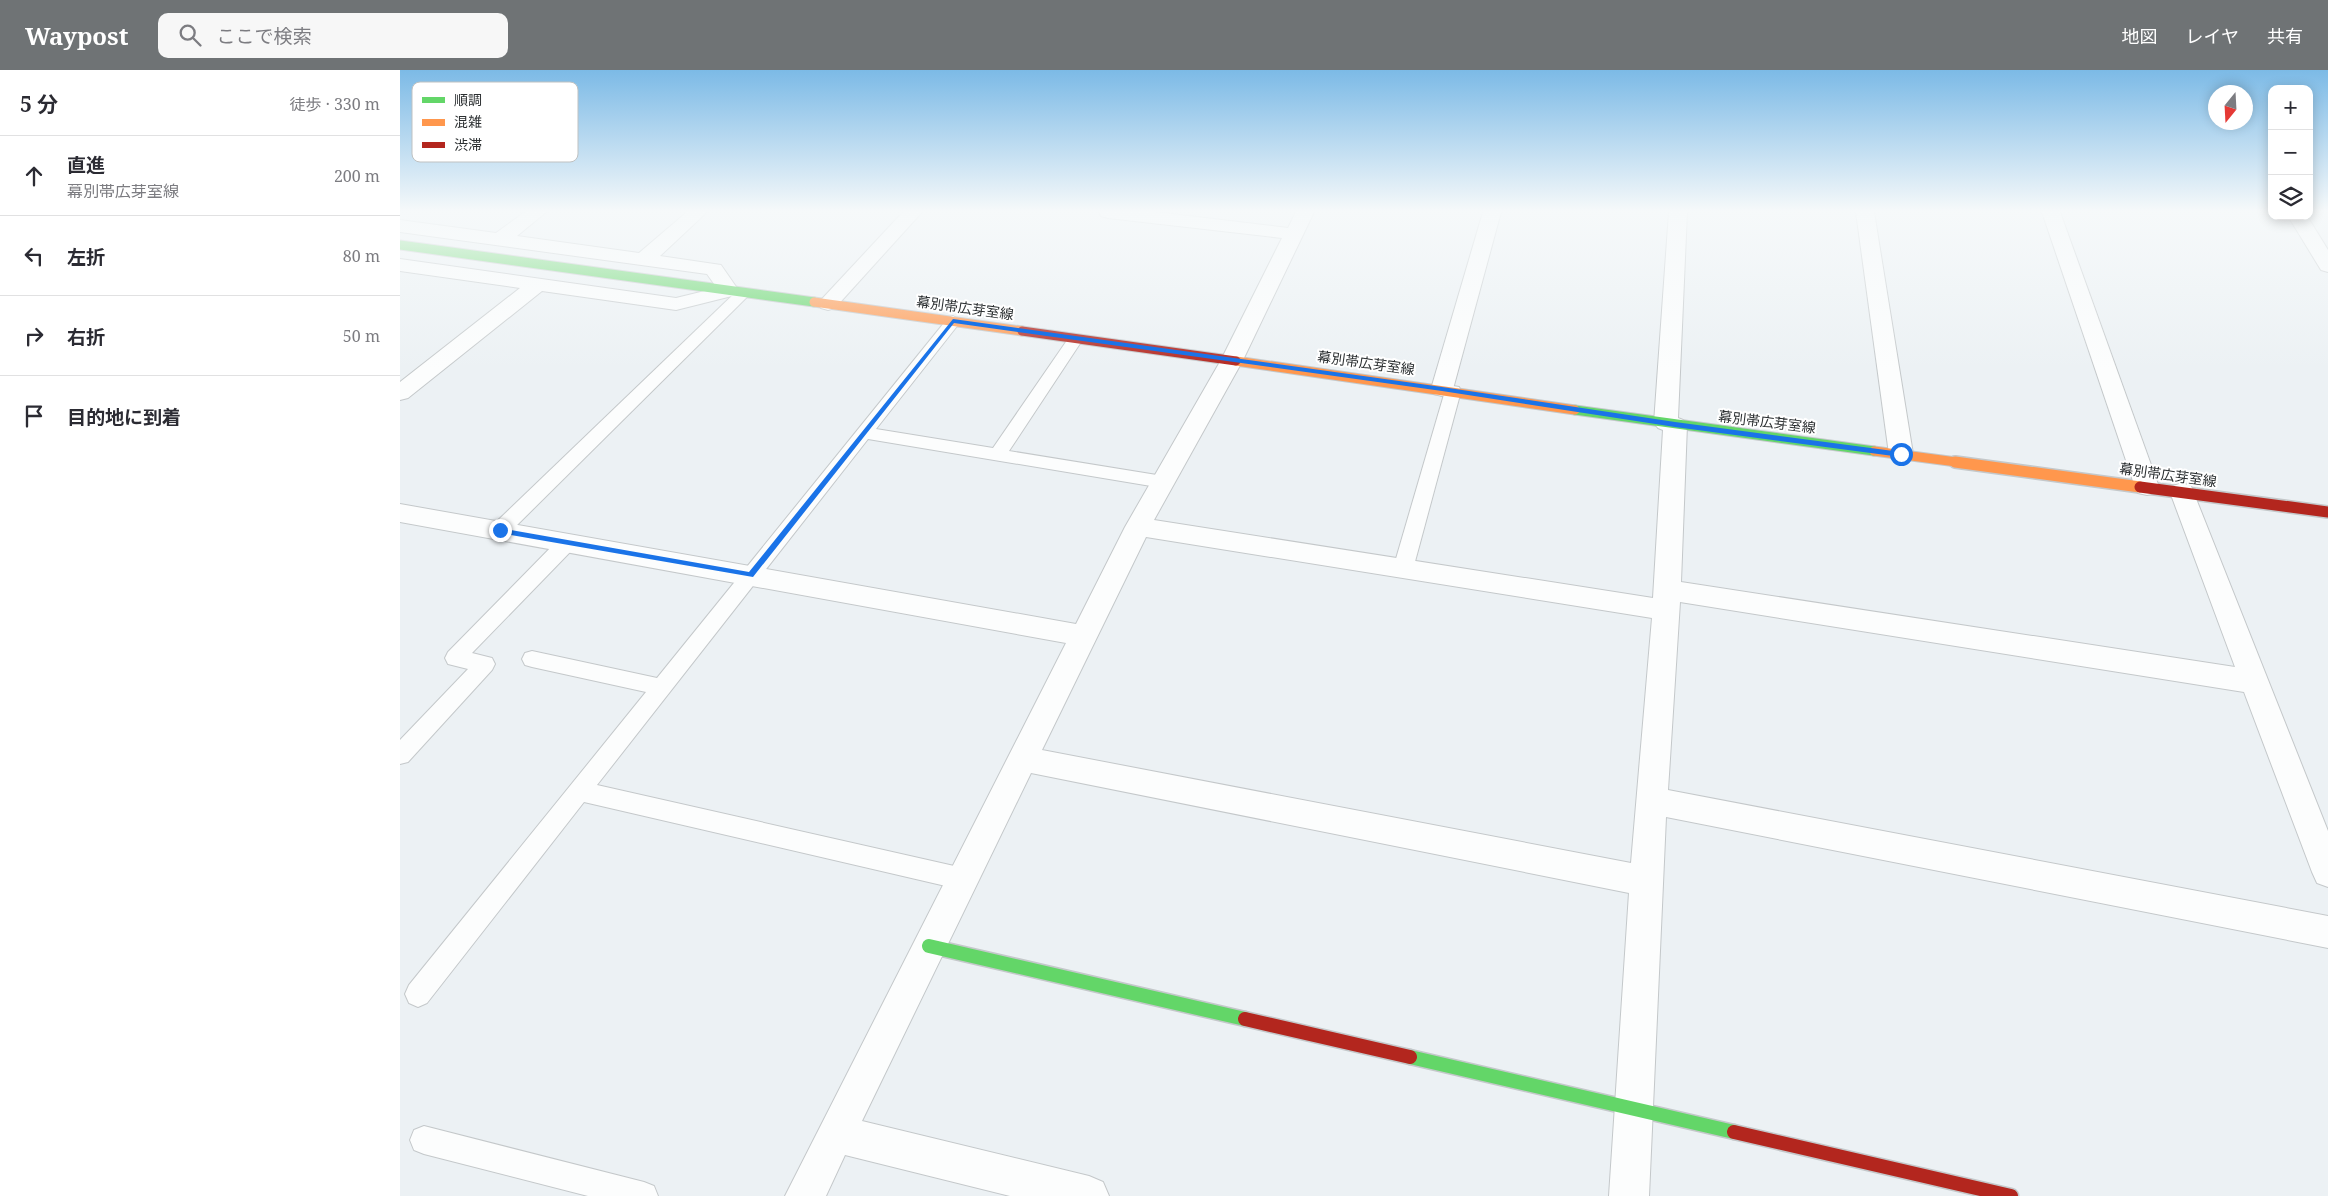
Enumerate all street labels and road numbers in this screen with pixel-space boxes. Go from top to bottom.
street label: 幕別帯広芽室線 [915,291,1015,324]
street label: 幕別帯広芽室線 [1316,346,1416,379]
street label: 幕別帯広芽室線 [1717,406,1817,437]
street label: 幕別帯広芽室線 [2118,458,2218,491]

